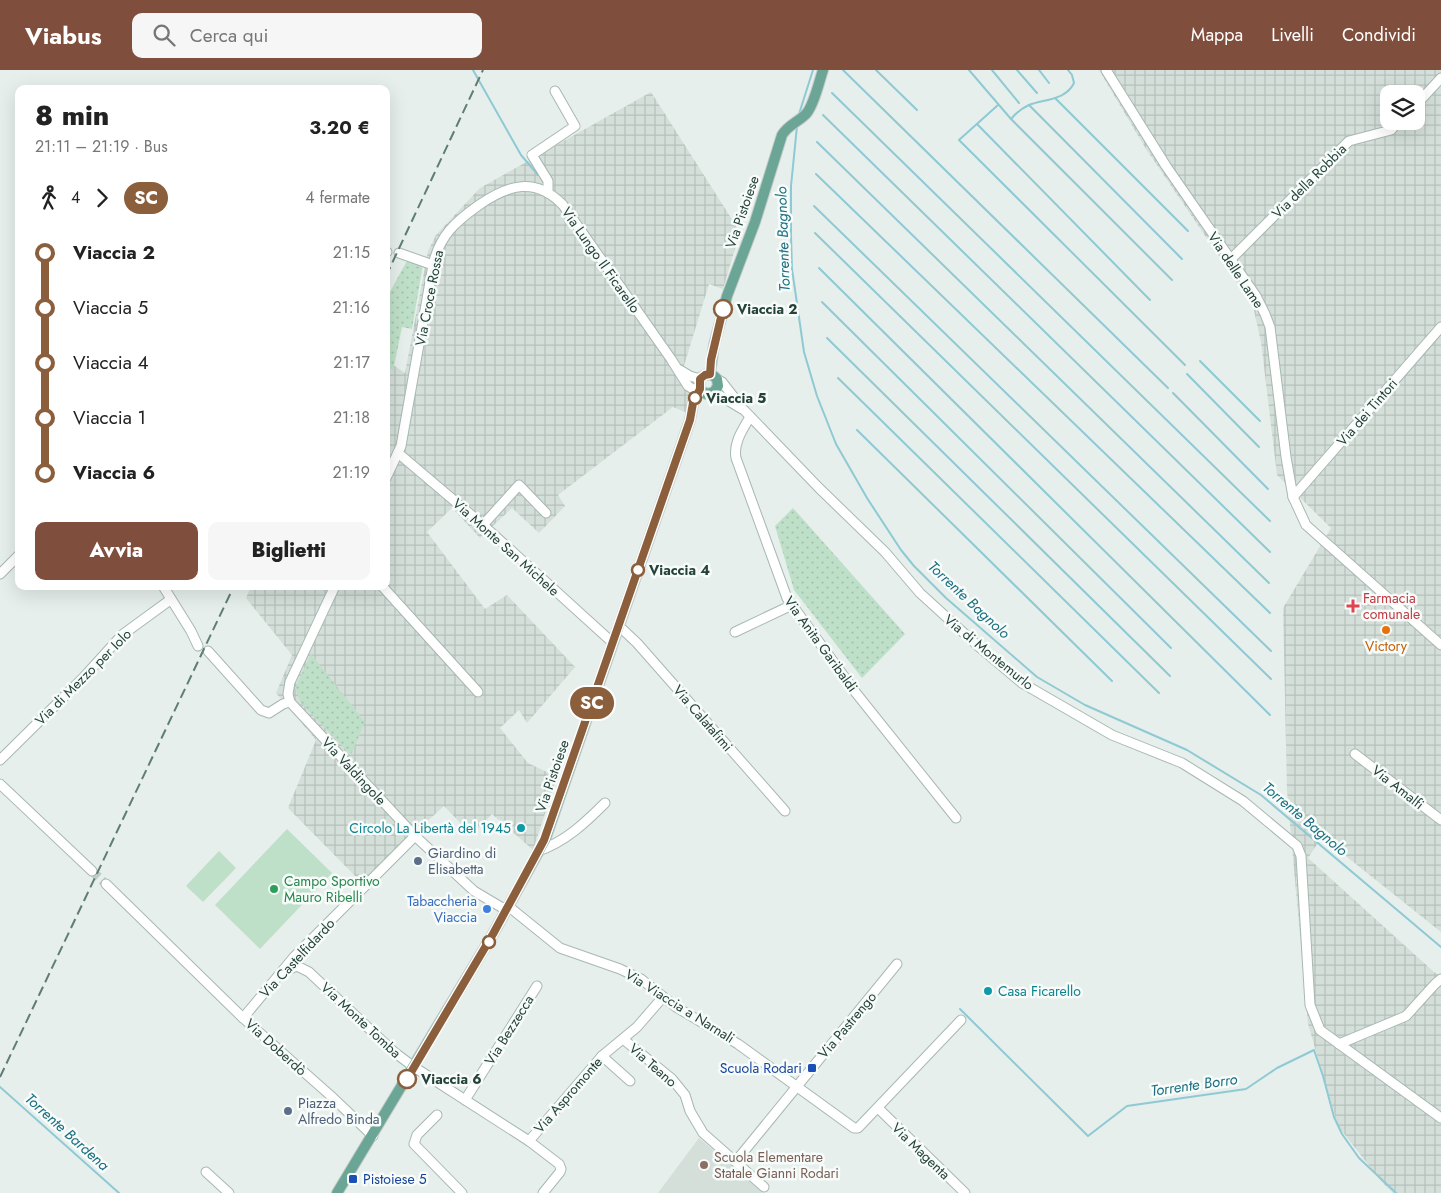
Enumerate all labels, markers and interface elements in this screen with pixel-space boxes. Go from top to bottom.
search box [132,13,482,58]
text: Viabus [25,18,102,53]
icon: search [150,21,178,49]
text: Cerca qui [190,22,268,49]
text: Mappa [1191,22,1243,48]
text: Livelli [1271,22,1314,48]
text: Condividi [1342,22,1416,48]
map controls [1380,85,1425,130]
button: layers [1380,85,1425,130]
text: 8 min [35,95,109,136]
text: 3.20 € [309,114,370,141]
text: 21:11 – 21:19 · Bus [35,135,168,158]
street label: Via della Robbia [1267,139,1351,223]
street label: Via Pistoiese [720,173,764,251]
icon: walk [35,184,63,212]
icon: forward [88,184,116,212]
text: SC [134,185,158,211]
text: 4 [71,186,80,209]
text: 4 fermate [305,186,370,209]
water label: Torrente Bagnolo [770,186,796,292]
street label: Via Lungo Il Ficarello [557,203,645,317]
street label: Via delle Lame [1203,228,1269,312]
text: Viaccia 2 [73,239,155,266]
text: 21:15 [333,241,370,264]
street label: Via Croce Rossa [410,248,448,348]
text: Viaccia 5 [73,294,148,321]
text: 21:16 [332,296,370,319]
marker: Viaccia 2 [713,299,733,319]
place label: Viaccia 2 [736,299,797,319]
text: Viaccia 4 [73,349,149,376]
text: 21:17 [333,351,370,374]
street label: Via dei Tintori [1332,374,1402,450]
place label: Viaccia 5 [705,388,766,408]
marker: Viaccia 5 [688,391,702,405]
text: Viaccia 1 [73,404,146,431]
text: 21:18 [333,406,370,429]
text: Viaccia 6 [73,459,155,486]
text: 21:19 [332,461,370,484]
street label: Via Monte San Michele [448,494,564,600]
button: Avvia [35,522,198,580]
button: Biglietti [208,522,370,580]
water label: Torrente Bagnolo [923,556,1015,644]
place label: Viaccia 4 [648,560,710,580]
marker: Viaccia 4 [631,563,645,577]
place label: Farmacia comunale [1363,588,1420,624]
street label: Via Anita Garibaldi [779,592,863,696]
marker: Farmacia comunale [1347,600,1359,612]
street label: Via di Montemurlo [940,609,1038,695]
street label: Via di Mezzo per Iolo [30,624,136,730]
marker: Victory [1380,624,1392,636]
place label: Victory [1365,636,1408,656]
street label: Via Calatafimi [668,680,738,756]
line badge: SC [570,687,614,719]
text: SC [580,690,604,716]
street label: Via Valdingole [317,732,391,810]
street label: Via Pistoiese [530,737,574,815]
street label: Via Amalfi [1368,760,1428,814]
water label: Torrente Bagnolo [1258,777,1352,861]
place label: Circolo La Libertà del 1945 [349,818,511,838]
marker: Circolo La Libertà del 1945 [515,822,527,834]
place label: Giardino di Elisabetta [428,843,496,879]
marker: Giardino di Elisabetta [412,855,424,867]
place label: Campo Sportivo Mauro Ribelli [284,871,380,907]
marker: Campo Sportivo Mauro Ribelli [268,883,280,895]
place label: Tabaccheria Viaccia [407,891,477,927]
marker: Tabaccheria Viaccia [481,903,493,915]
street label: Via Castelfidardo [255,913,339,1002]
unlabelled marker [482,935,496,949]
street label: Via Viaccia a Narnali [621,964,739,1048]
street label: Via Monte Tomba [316,977,406,1063]
place label: Casa Ficarello [998,981,1081,1001]
marker: Casa Ficarello [982,985,994,997]
street label: Via Pastrengo [813,987,881,1063]
street label: Via Bezzecca [480,991,538,1069]
street label: Via Doberdò [241,1014,311,1080]
street label: Via Teano [625,1038,682,1092]
street label: Via Aspromonte [529,1052,607,1138]
place label: Scuola Rodari [720,1058,802,1078]
marker: Scuola Rodari [806,1062,818,1074]
water label: Torrente Borro [1149,1068,1239,1102]
marker: Viaccia 6 [397,1069,417,1089]
place label: Viaccia 6 [420,1069,482,1089]
water label: Torrente Bardena [20,1088,115,1176]
place label: Piazza Alfredo Binda [298,1093,380,1129]
marker: Piazza Alfredo Binda [282,1105,294,1117]
street label: Via Magenta [887,1118,955,1184]
place label: Scuola Elementare Statale Gianni Rodari [714,1147,839,1183]
marker: Scuola Elementare Statale Gianni Rodari [698,1159,710,1171]
place label: Pistoiese 5 [363,1169,427,1189]
marker: Pistoiese 5 [347,1173,359,1185]

